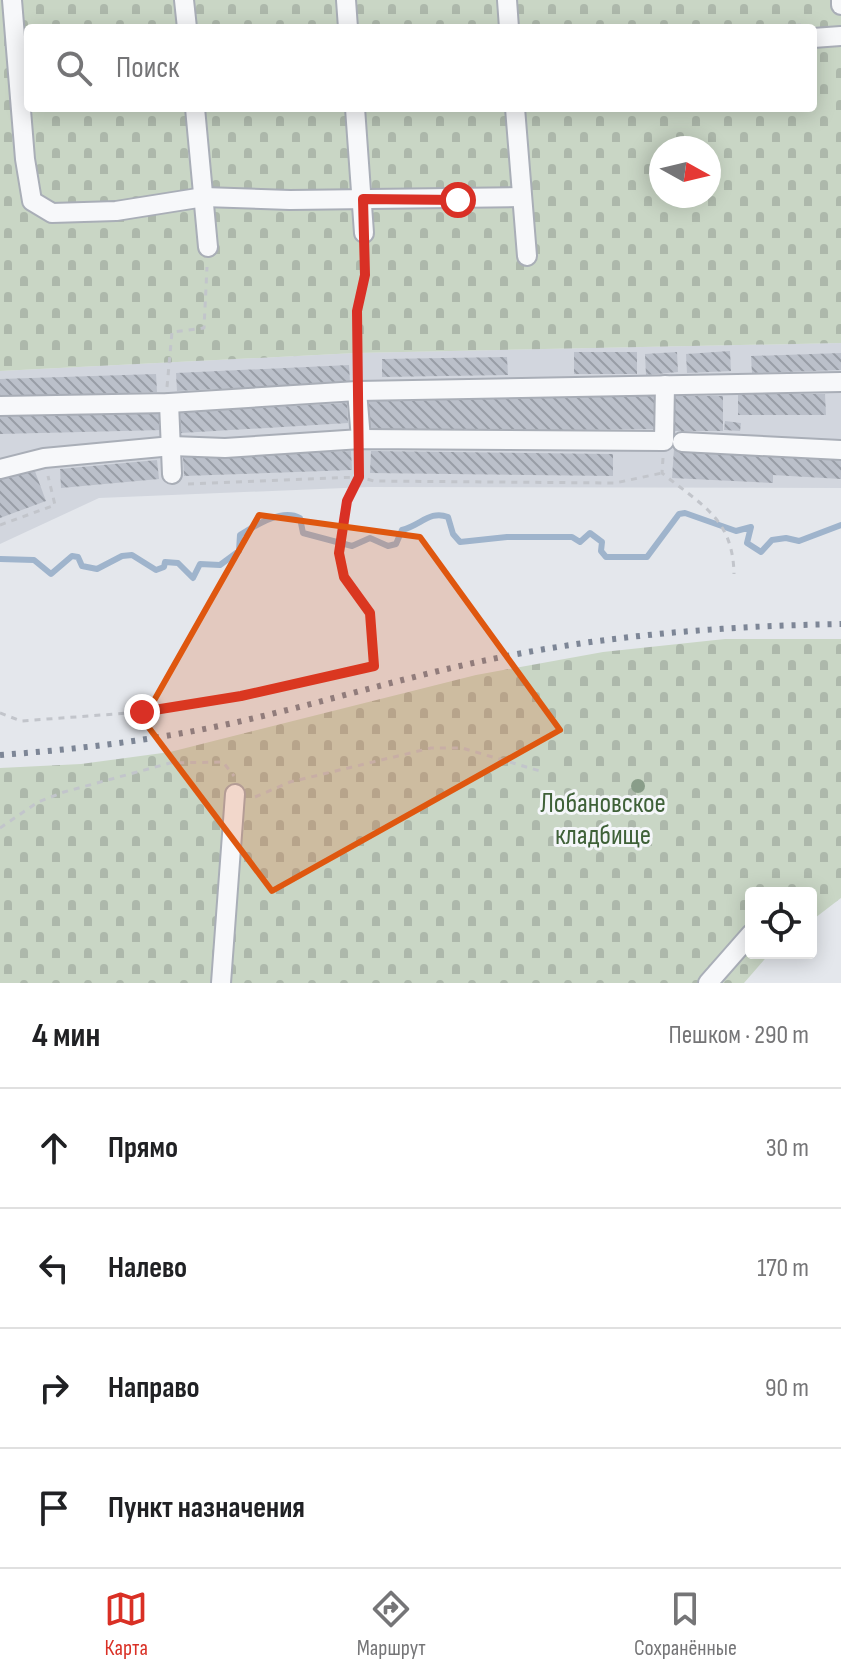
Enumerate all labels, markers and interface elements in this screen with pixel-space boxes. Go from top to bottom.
search box [24,24,817,112]
icon: search [52,46,96,90]
text: Поиск [116,50,179,86]
north arrow [649,136,721,208]
route start [440,182,476,218]
route end [124,694,160,730]
park label: Лобановское кладбище [540,787,666,852]
map controls [745,887,817,959]
button: locate [745,887,817,959]
text: 4 мин [32,1015,100,1056]
text: Пешком · 290 m [668,1020,809,1051]
icon: ahead [32,1126,76,1170]
text: Прямо [108,1130,178,1166]
text: 30 m [766,1133,809,1164]
icon: left [32,1246,76,1290]
text: Налево [108,1250,187,1286]
text: 170 m [757,1253,809,1284]
icon: right [32,1366,76,1410]
text: Направо [108,1370,200,1406]
text: 90 m [765,1373,809,1404]
icon: arrive [32,1486,76,1530]
text: Пункт назначения [108,1490,305,1526]
tab: Карта [104,1587,148,1662]
tab: Маршрут [357,1587,426,1662]
tab: Сохранённые [634,1587,737,1662]

